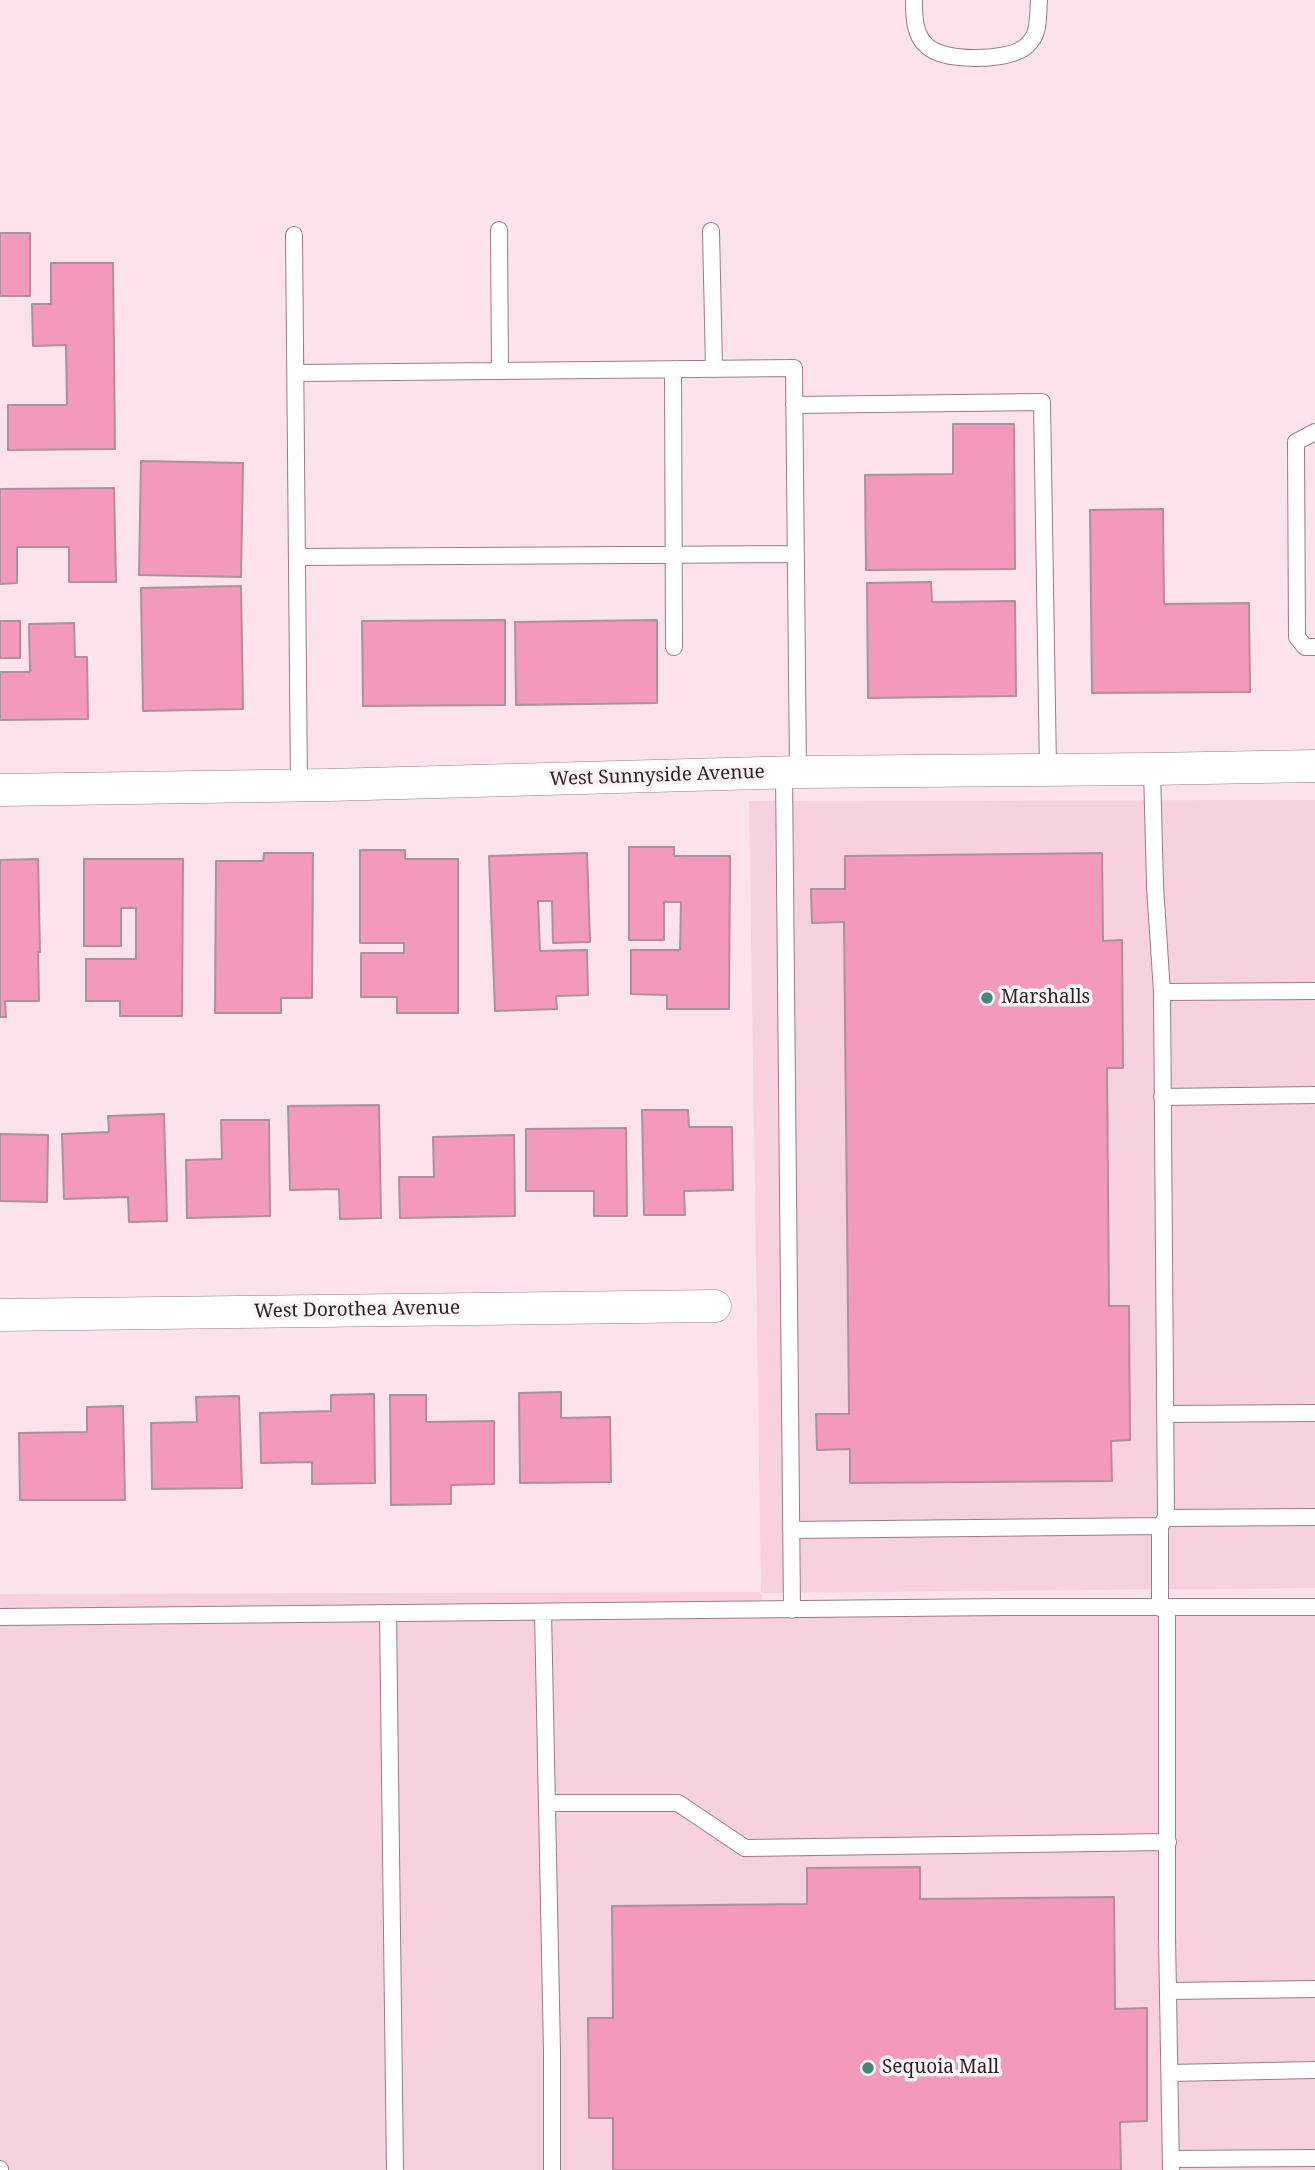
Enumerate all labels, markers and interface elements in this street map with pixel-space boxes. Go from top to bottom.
street label: West Sunnyside Avenue [549,761,765,791]
place label: Marshalls [1001,987,1090,1009]
marker: Marshalls [979,990,995,1006]
street label: West Dorothea Avenue [254,1297,460,1323]
place label: Sequoia Mall [882,2057,999,2079]
marker: Sequoia Mall [860,2060,876,2076]

